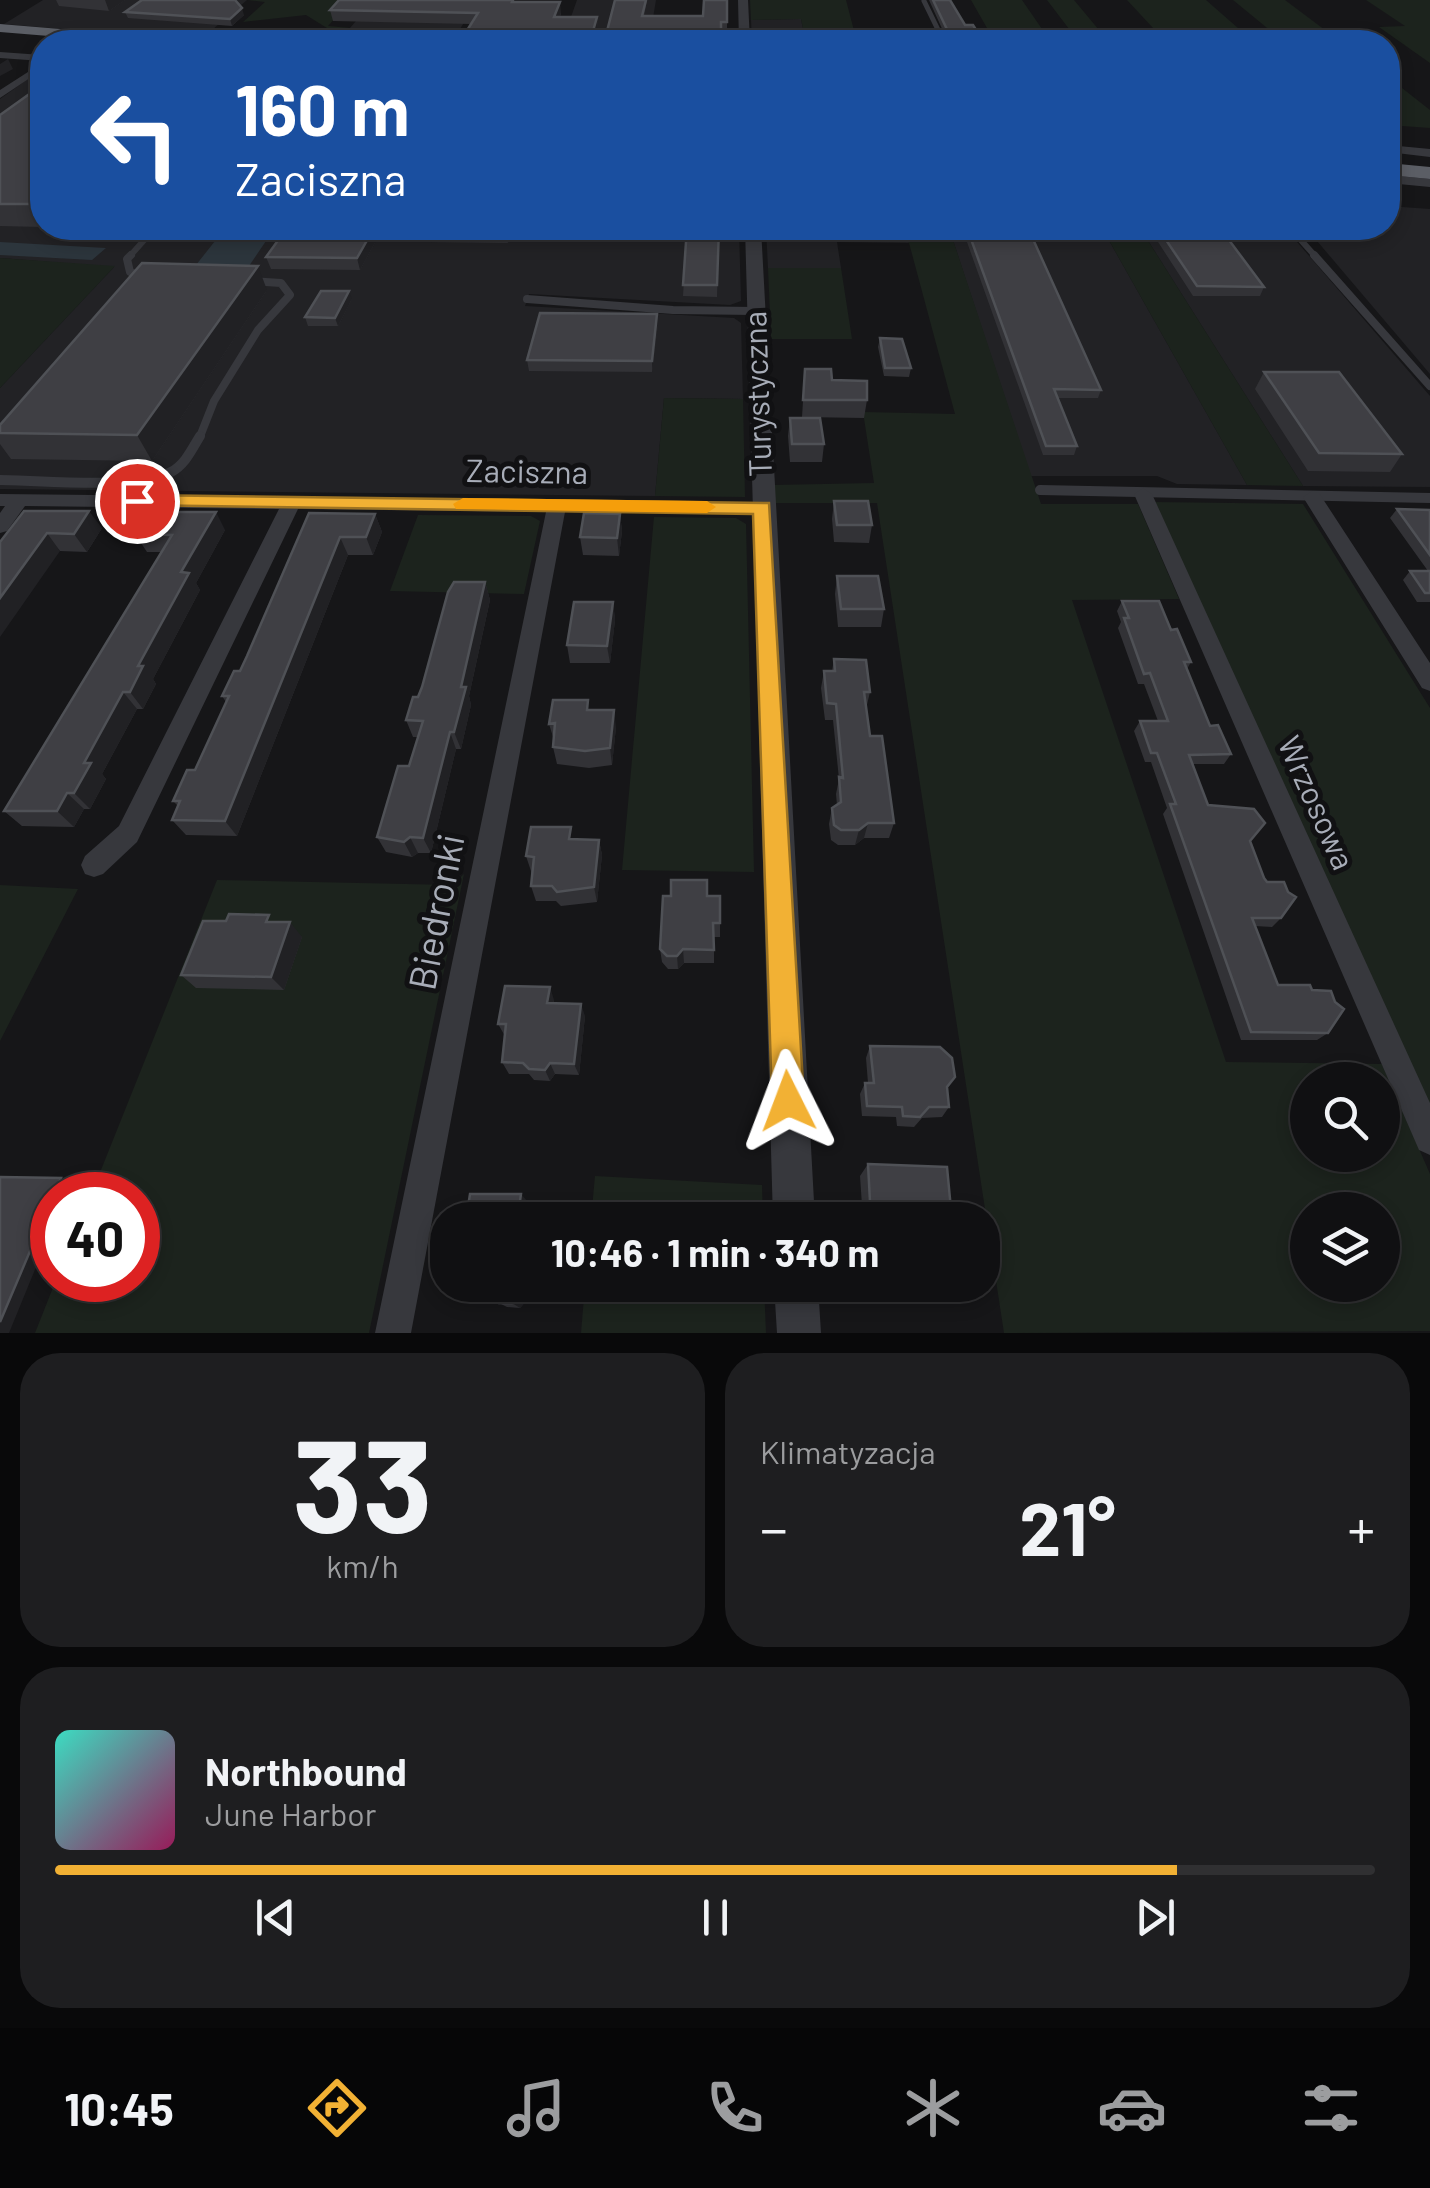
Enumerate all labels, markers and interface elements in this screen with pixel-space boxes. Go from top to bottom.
text: 160 m [235,66,410,150]
icon: left [70,70,200,200]
text: Zaciszna [235,151,407,205]
street label: Turystyczna [734,310,778,478]
street label: Zaciszna [466,450,588,490]
pin [95,459,180,544]
icon: arrive [110,474,165,529]
street label: Wrzosowa [1271,729,1364,875]
street label: Biedronki [397,830,473,994]
position arrow [736,1049,840,1153]
map controls [1290,1062,1400,1302]
button: search [1290,1062,1400,1172]
speed limit sign: 40 [30,1172,160,1302]
button: layers [1290,1192,1400,1302]
text: 10:46 · 1 min · 340 m [551,1229,879,1275]
text: 33 [292,1403,433,1559]
text: Klimatyzacja [760,1432,936,1470]
text: 21° [1019,1481,1116,1571]
text: − [760,1494,788,1560]
text: + [1347,1494,1375,1560]
text: km/h [326,1546,399,1584]
text: Northbound [205,1748,407,1794]
text: June Harbor [205,1794,376,1832]
icon: previous [248,1890,303,1945]
icon: pause [688,1890,743,1945]
icon: next [1128,1890,1183,1945]
icon: directions [302,2073,372,2143]
icon: music [501,2073,571,2143]
icon: phone [700,2073,770,2143]
icon: climate [898,2073,968,2143]
icon: car [1097,2073,1167,2143]
icon: filters [1296,2073,1366,2143]
text: 10:45 [64,2081,174,2135]

